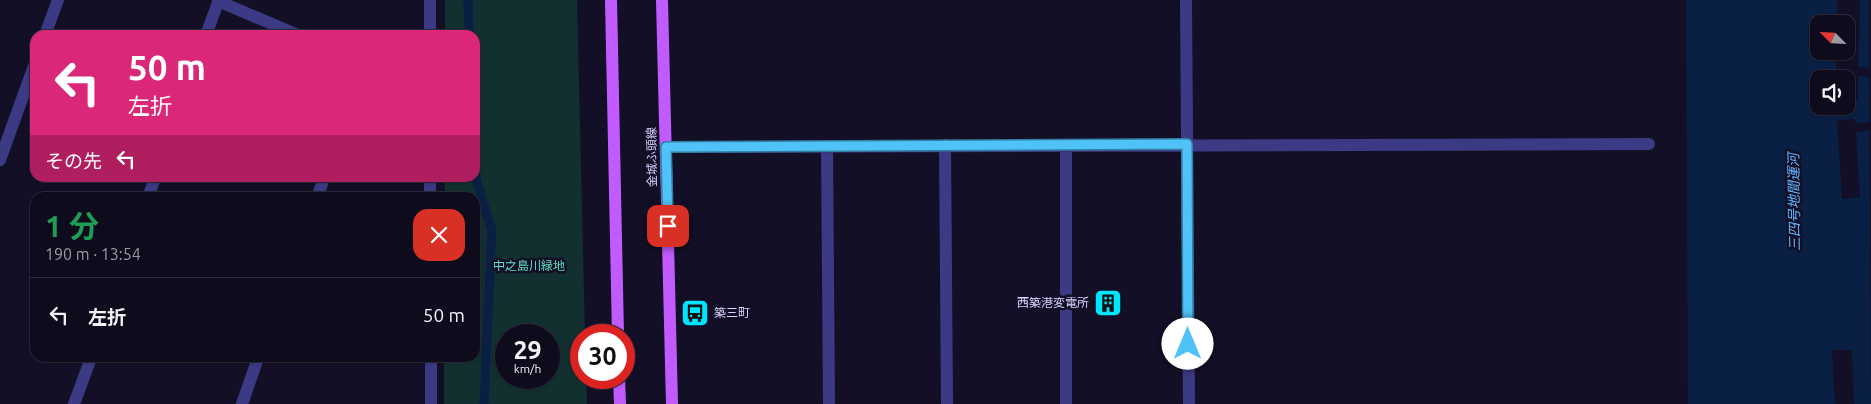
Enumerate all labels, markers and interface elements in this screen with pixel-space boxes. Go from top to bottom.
north arrow [1810,15,1855,60]
map controls [1810,15,1855,115]
text: 50 m [128,47,206,87]
icon: left [45,50,110,115]
button: sound [1810,70,1855,115]
text: 左折 [128,93,172,118]
street label: 金城ふ頭線 [644,127,659,187]
icon: left [112,145,140,173]
text: その先 [45,150,102,172]
water label: 三四号地間運河 [1785,150,1803,251]
pin [647,205,689,247]
text: 1 分 [45,209,99,243]
button: close [413,209,465,261]
icon: arrive [654,212,682,240]
text: 190 m · 13:54 [45,245,141,263]
park label: 中之島川緑地 [493,259,565,272]
building icon: 西築港変電所 [1093,288,1123,318]
place label: 西築港変電所 [1017,296,1089,309]
bus stop icon: 築三町 [680,298,710,328]
icon: left [45,301,73,329]
text: 50 m [423,304,465,326]
text: 左折 [88,306,126,328]
place label: 築三町 [714,306,750,319]
position arrow [1161,317,1213,369]
speed limit sign: 30 [570,324,635,389]
text: 29 [513,336,542,364]
text: km/h [514,362,541,375]

